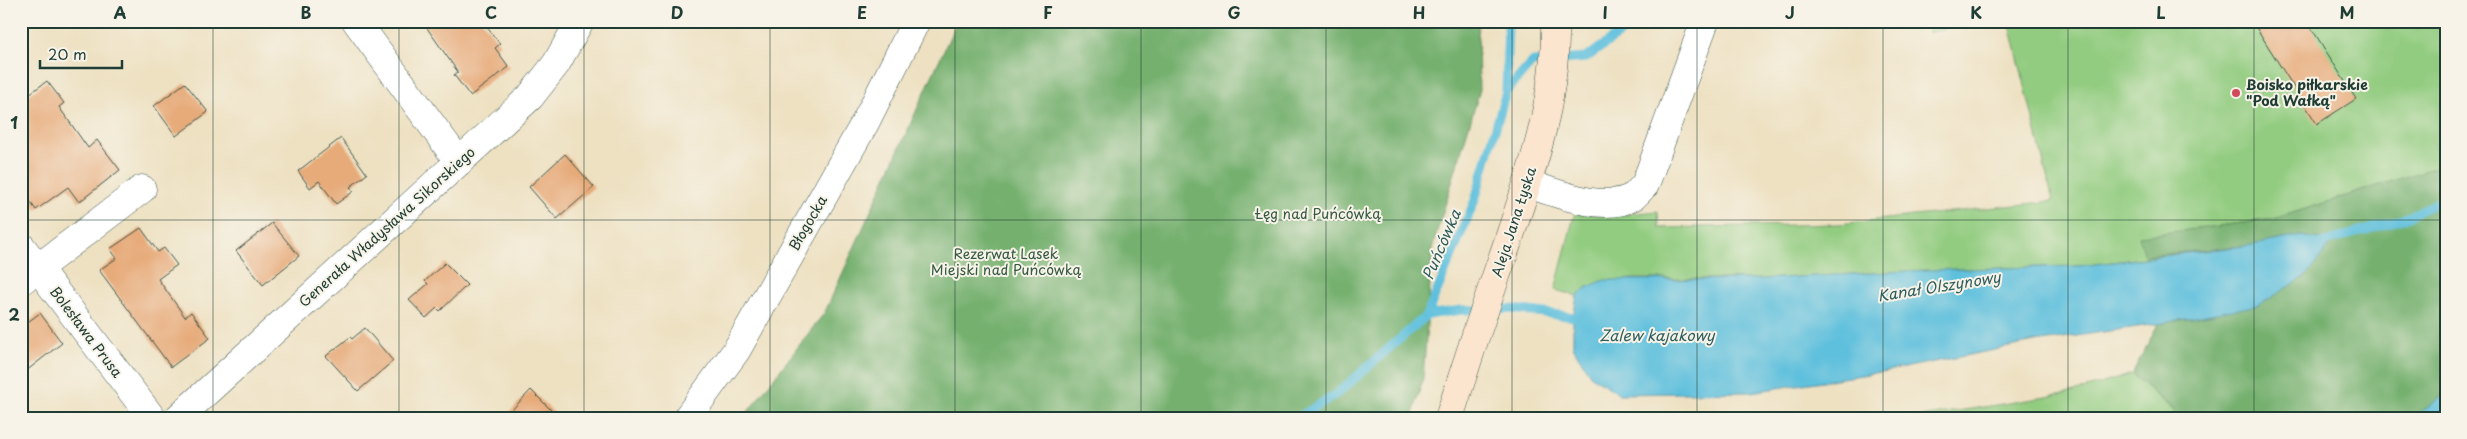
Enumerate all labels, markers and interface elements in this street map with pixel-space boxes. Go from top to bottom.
text: A [114,0,127,24]
text: B [301,0,312,24]
text: C [485,0,497,24]
text: D [671,0,683,24]
text: E [857,0,867,24]
text: F [1043,0,1053,24]
text: G [1227,0,1241,24]
text: H [1413,0,1425,24]
text: I [1602,0,1608,24]
text: J [1785,0,1795,24]
text: K [1970,0,1982,24]
text: L [2156,0,2166,24]
text: M [2339,0,2355,24]
scale bar [40,38,122,70]
text: 20 m [48,42,87,65]
place label: Boisko piłkarskie "Pod Wałką" [2246,74,2368,111]
marker: Boisko piłkarskie "Pod Wałką" [2230,87,2242,99]
text: 1 [10,110,18,134]
street label: Generała Władysława Sikorskiego [294,141,480,312]
street label: Aleja Jana Łyska [1486,164,1541,280]
street label: Błogocka [783,191,832,254]
park label: Łęg nad Puńcówką [1255,203,1381,224]
water label: Puńcówka [1416,205,1466,283]
park label: Rezerwat Lasek Miejski nad Puńcówką [931,243,1081,280]
water label: Kanał Olszynowy [1876,264,2003,307]
street label: Bolesława Prusa [45,282,128,382]
text: 2 [8,302,20,326]
water label: Zalew kajakowy [1600,323,1716,346]

